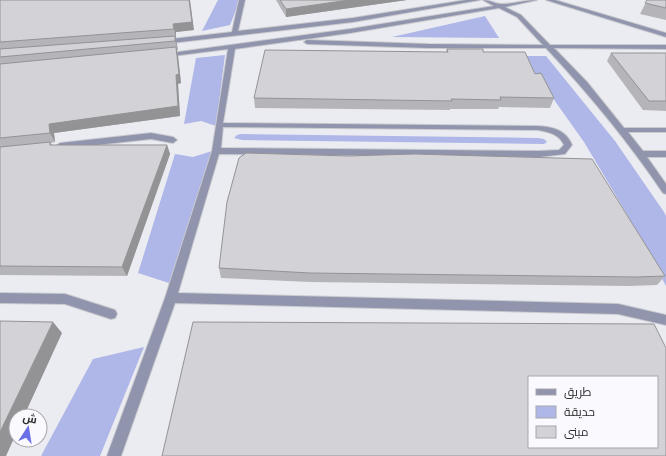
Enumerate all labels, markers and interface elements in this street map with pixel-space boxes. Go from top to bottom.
legend [528,376,658,448]
text: طريق [564,383,592,400]
text: حديقة [564,403,595,420]
north arrow [8,408,48,448]
text: ش [22,409,39,427]
text: مبنى [564,423,589,440]

